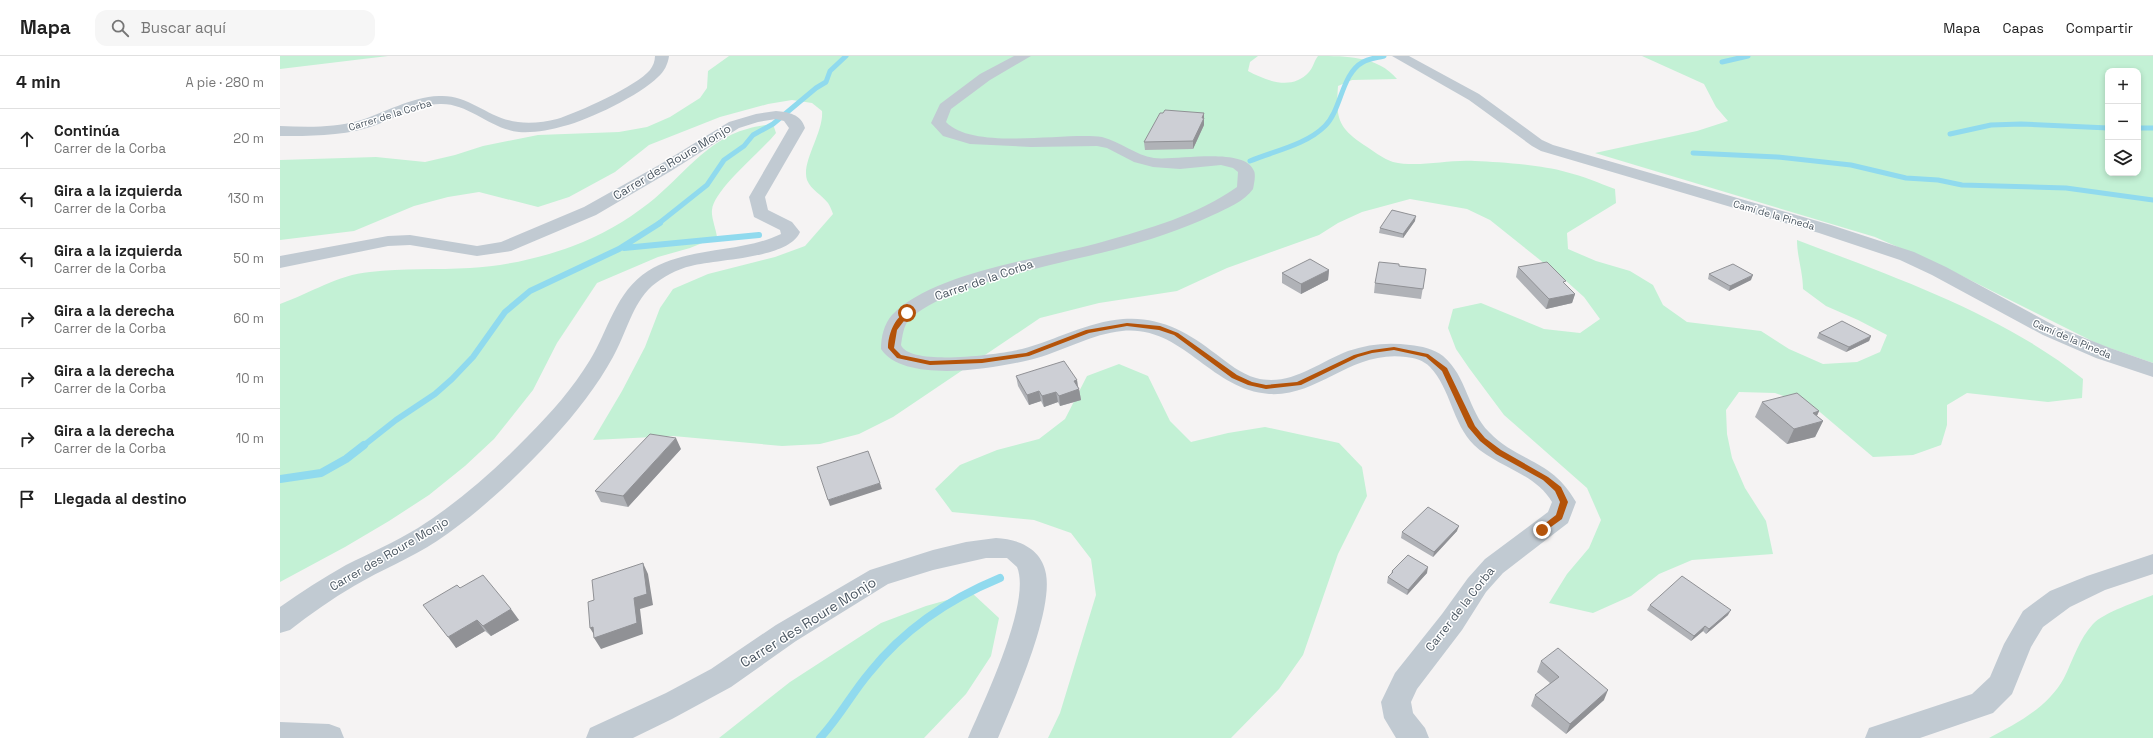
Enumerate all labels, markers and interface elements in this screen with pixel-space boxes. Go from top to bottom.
search box [95,10,375,46]
text: Mapa [20,15,71,40]
icon: search [109,17,131,39]
text: Buscar aquí [141,18,226,37]
text: Mapa [1943,19,1980,37]
text: Capas [2002,19,2044,37]
text: Compartir [2066,19,2133,37]
map controls [2105,68,2141,176]
button: + [2105,68,2141,104]
text: 4 min [16,71,61,93]
text: A pie · 280 m [185,74,264,91]
street label: Carrer de la Corba [347,96,433,134]
button: − [2105,104,2141,140]
street label: Carrer des Roure Monjo [610,120,734,204]
text: Continúa [54,121,120,140]
icon: ahead [16,128,38,150]
text: 20 m [233,130,264,147]
text: Carrer de la Corba [54,140,166,157]
button: layers [2105,140,2141,176]
text: Gira a la izquierda [54,181,182,200]
icon: left [16,188,38,210]
text: 130 m [228,190,264,207]
street label: Camí de la Pineda [1732,197,1816,233]
text: Carrer de la Corba [54,200,166,217]
text: Gira a la izquierda [54,241,182,260]
icon: left [16,248,38,270]
text: 50 m [233,250,264,267]
street label: Carrer de la Corba [933,256,1036,304]
text: Carrer de la Corba [54,260,166,277]
text: Gira a la derecha [54,301,174,320]
route start [898,304,916,322]
icon: right [16,308,38,330]
text: 60 m [233,310,264,327]
street label: Camí de la Pineda [2031,317,2114,362]
text: Carrer de la Corba [54,320,166,337]
text: Gira a la derecha [54,361,174,380]
icon: right [16,368,38,390]
text: 10 m [236,370,264,387]
text: Carrer de la Corba [54,380,166,397]
text: Gira a la derecha [54,421,174,440]
icon: right [16,428,38,450]
text: 10 m [236,430,264,447]
text: Carrer de la Corba [54,440,166,457]
icon: arrive [16,488,38,510]
text: Llegada al destino [54,489,187,508]
street label: Carrer des Roure Monjo [327,513,451,595]
route end [1533,521,1551,539]
street label: Carrer de la Corba [1422,563,1498,655]
street label: Carrer des Roure Monjo [737,573,879,671]

